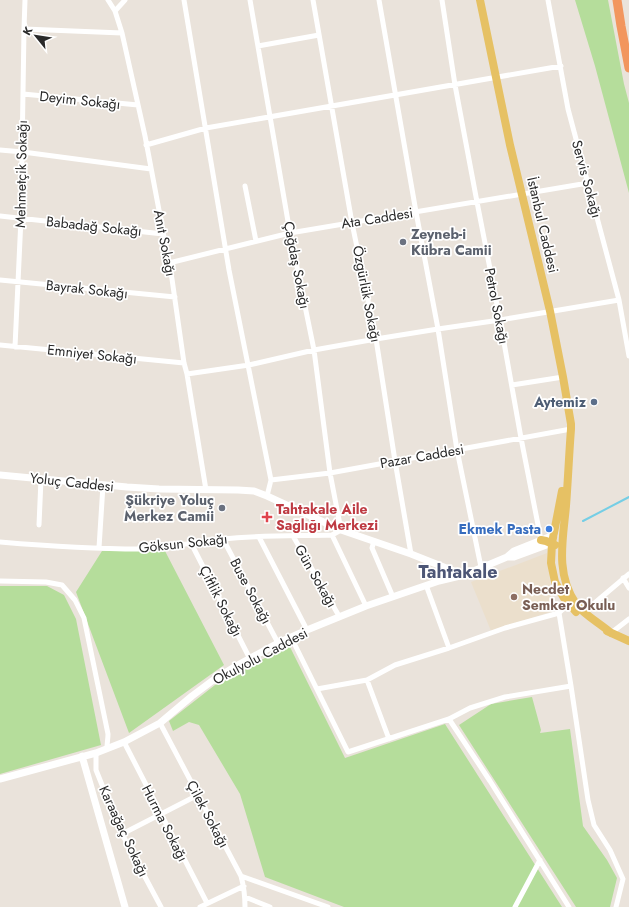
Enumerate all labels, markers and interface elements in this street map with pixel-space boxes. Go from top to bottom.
north arrow [16,16,56,56]
text: K [18,23,36,38]
street label: Deyim Sokağı [39,86,121,114]
street label: Mehmetçik Sokağı [10,120,32,228]
street label: Servis Sokağı [567,138,607,220]
street label: İstanbul Caddesi [522,175,564,275]
street label: Ata Caddesi [340,202,414,234]
street label: Anıt Sokağı [149,208,181,278]
street label: Babadağ Sokağı [45,211,143,241]
street label: Çağdaş Sokağı [279,220,315,310]
place label: Zeyneb-i Kübra Camii [411,224,492,260]
marker: Zeyneb-i Kübra Camii [398,237,408,247]
street label: Özgürlük Sokağı [348,244,386,344]
street label: Petrol Sokağı [480,266,514,346]
street label: Bayrak Sokağı [45,275,129,303]
street label: Emniyet Sokağı [46,339,138,369]
place label: Aytemiz [533,392,587,412]
marker: Aytemiz [589,397,599,407]
street label: Pazar Caddesi [378,439,466,473]
street label: Yoluç Caddesi [29,468,115,496]
place label: Şükriye Yoluç Merkez Camii [124,490,214,526]
place label: Tahtakale Aile Sağlığı Merkezi [276,499,378,535]
marker: Şükriye Yoluç Merkez Camii [217,503,227,513]
marker: Tahtakale Aile Sağlığı Merkezi [261,511,273,523]
place label: Ekmek Pasta [458,519,541,539]
marker: Ekmek Pasta [544,524,554,534]
street label: Göksun Sokağı [138,528,228,558]
street label: Gün Sokağı [290,541,342,611]
street label: Buse Sokağı [225,554,277,628]
district label: Tahtakale [419,559,497,585]
street label: Çiftlik Sokağı [194,562,248,640]
place label: Necdet Semker Okulu [522,579,615,615]
marker: Necdet Semker Okulu [509,592,519,602]
street label: Okulyolu Caddesi [209,623,311,689]
street label: Çilek Sokağı [182,777,234,851]
street label: Hurma Sokağı [137,781,193,865]
street label: Karaağaç Sokağı [94,782,154,880]

